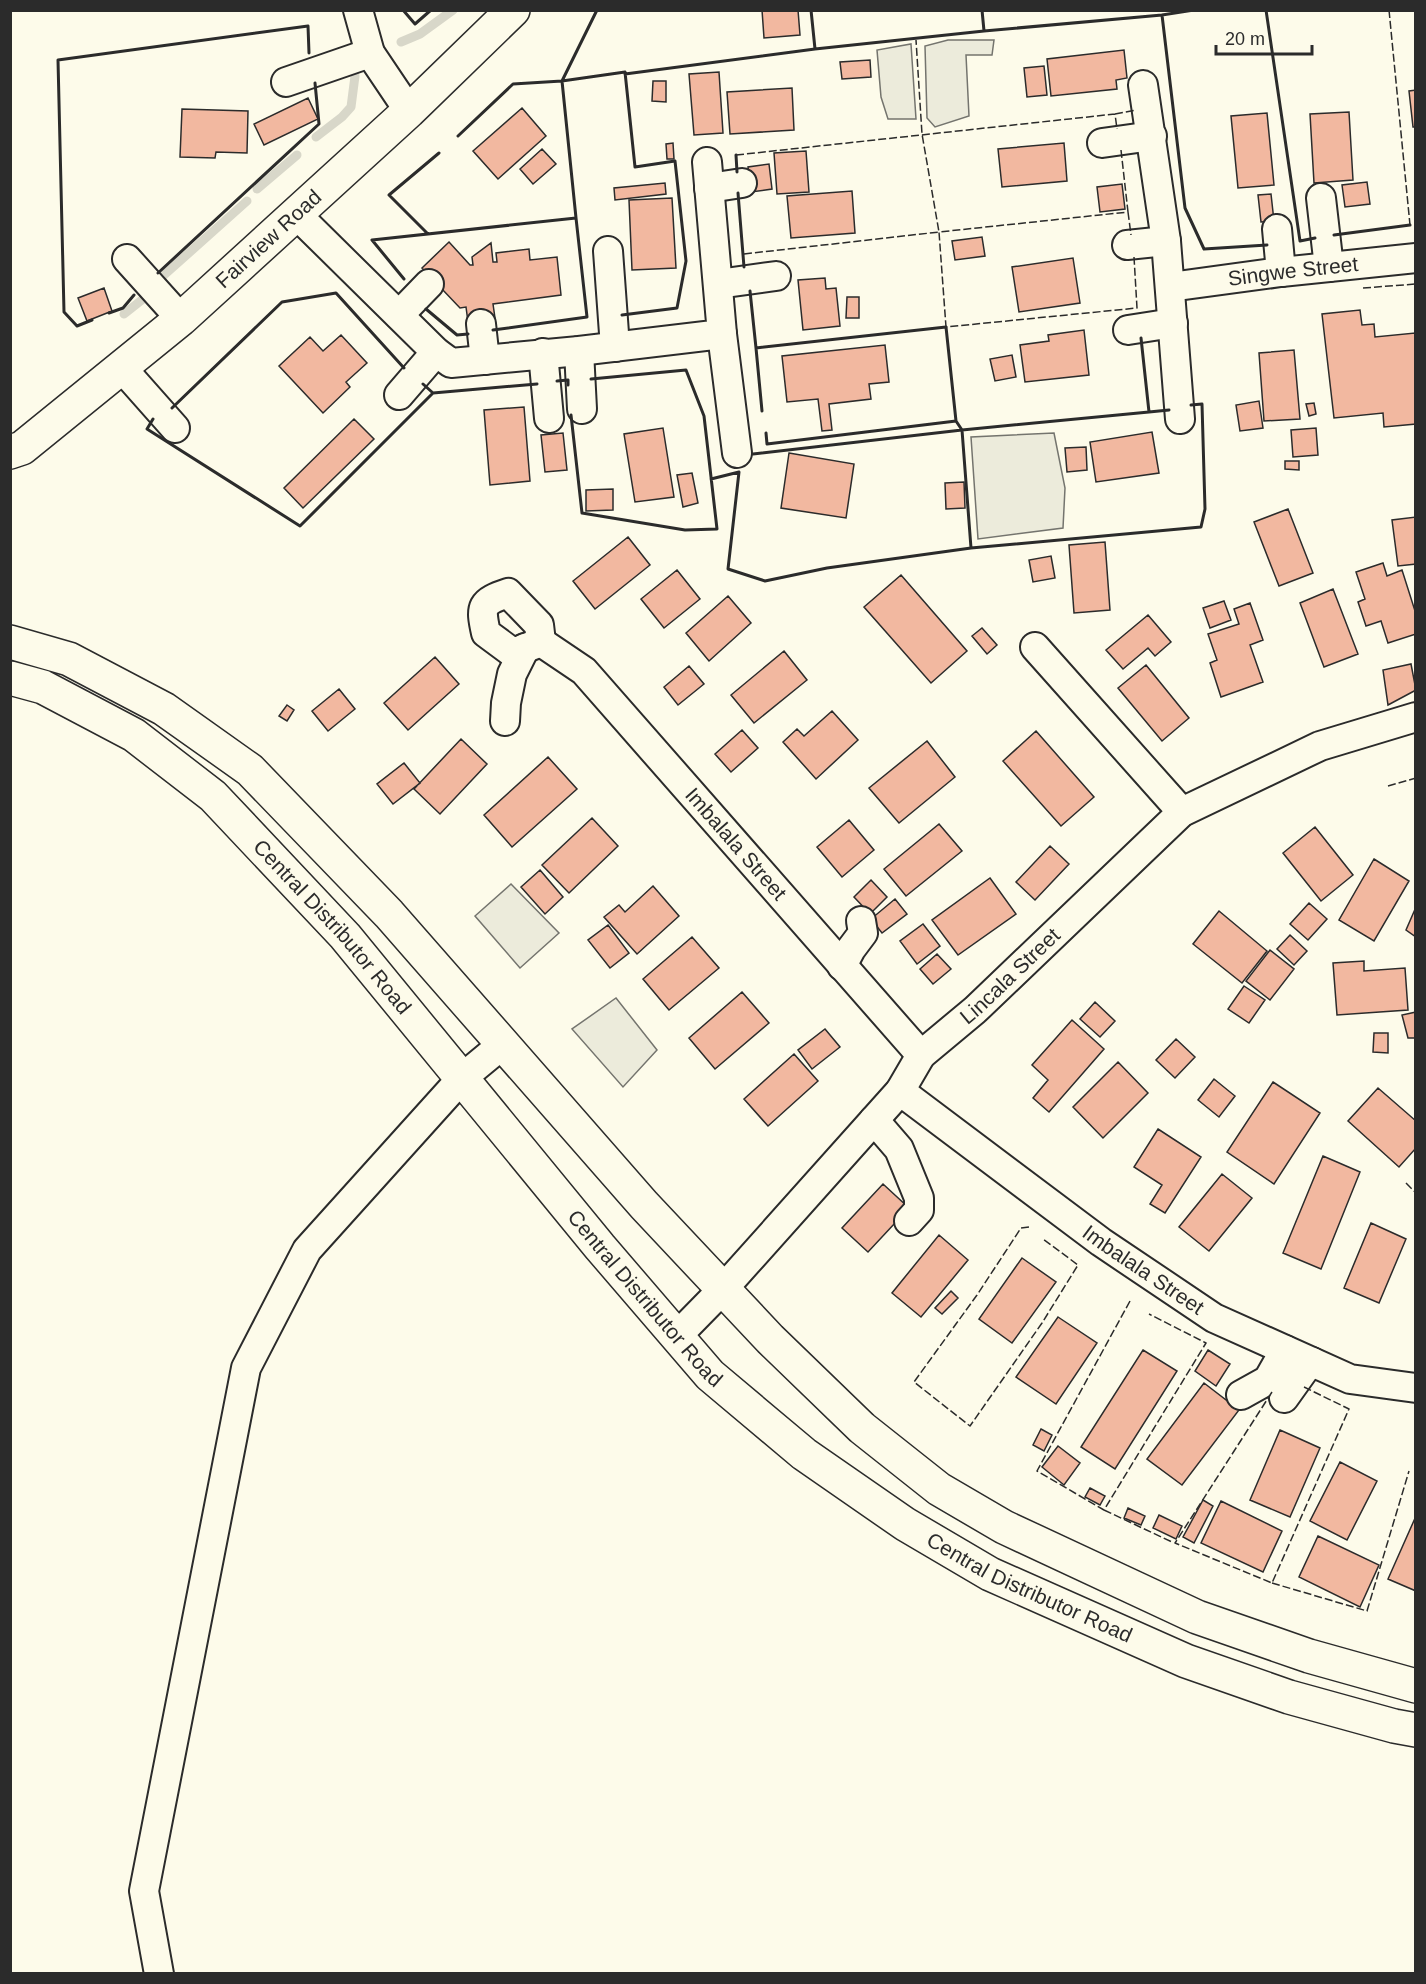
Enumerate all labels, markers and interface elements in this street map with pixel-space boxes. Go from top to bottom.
scale bar [1216,18,1312,56]
text: 20 m [1225,29,1265,49]
street label: Fairview Road [211,185,326,292]
street label: Singwe Street [1226,252,1359,290]
street label: Imbalala Street [681,783,792,904]
street label: Central Distributor Road [249,835,416,1018]
street label: Lincala Street [955,923,1064,1028]
street label: Central Distributor Road [563,1205,727,1391]
street label: Imbalala Street [1078,1220,1208,1319]
street label: Central Distributor Road [923,1528,1136,1647]

